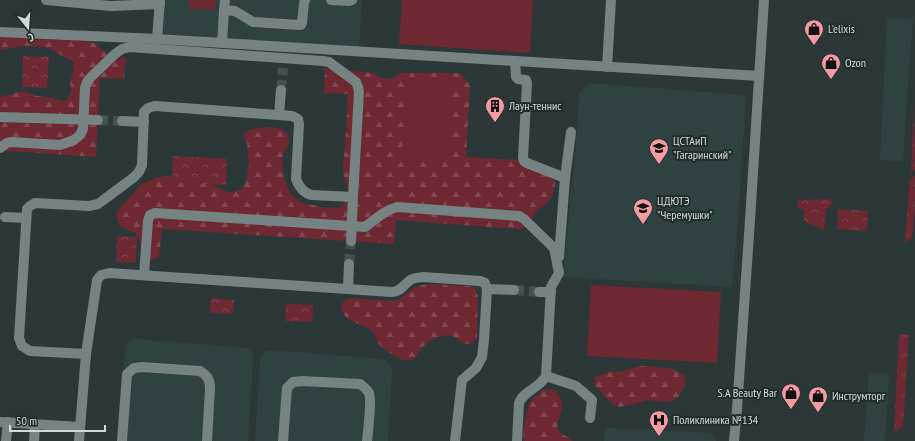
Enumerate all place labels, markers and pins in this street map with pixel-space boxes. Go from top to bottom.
shop icon: L'elixis [803,18,825,46]
place label: L'elixis [828,21,855,36]
shop icon: Ozon [820,52,842,80]
place label: Ozon [845,55,866,70]
building icon: Лаун-теннис [484,95,506,123]
place label: Лаун-теннис [508,98,562,113]
place label: ЦСТАиП "Гагаринский" [673,133,731,162]
school or university icon: ЦСТАиП "Гагаринский" [648,137,670,165]
place label: ЦДЮТЭ "Черемушки" [657,193,713,222]
school or university icon: ЦДЮТЭ "Черемушки" [632,197,654,225]
shop icon: S.A Beauty Bar [780,382,802,410]
place label: S.A Beauty Bar [718,385,778,400]
shop icon: Инструмторг [807,385,829,413]
place label: Инструмторг [832,388,886,403]
hospital icon: Поликлиника №134 [648,409,670,437]
place label: Поликлиника №134 [673,412,759,427]

